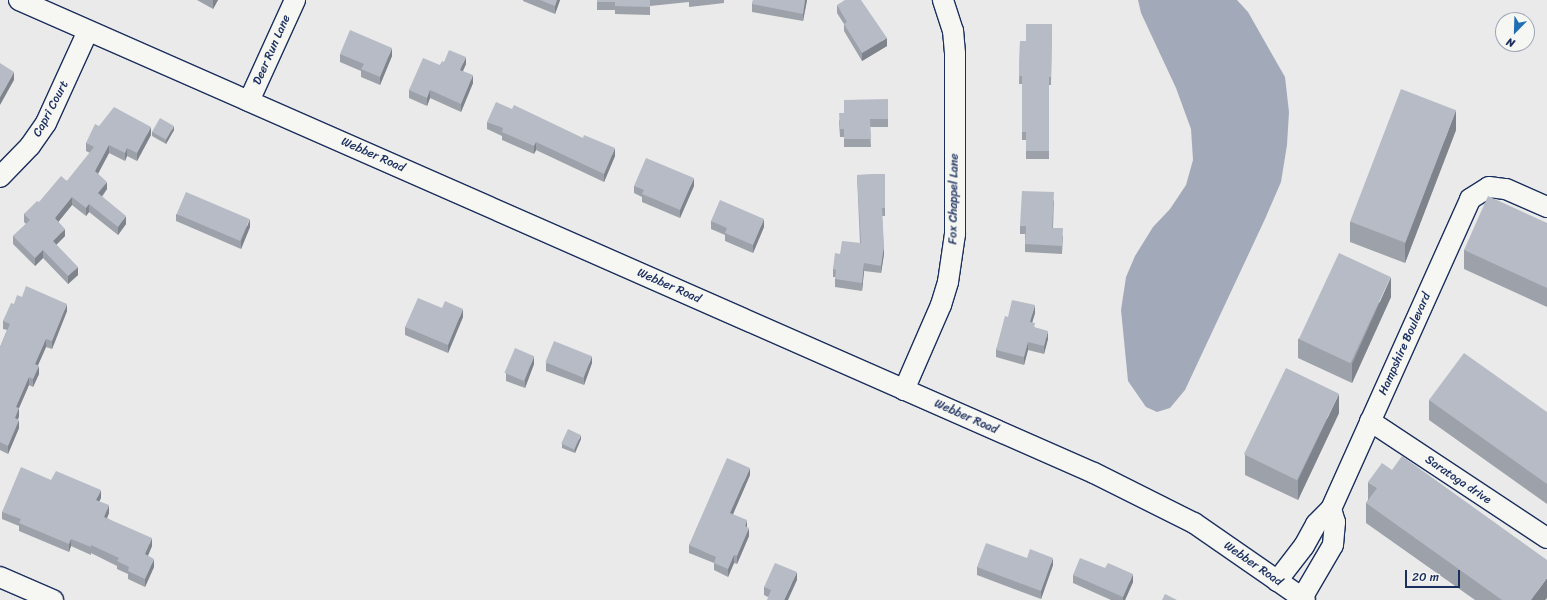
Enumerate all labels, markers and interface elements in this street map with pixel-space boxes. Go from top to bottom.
north arrow [1495,12,1535,52]
street label: Deer Run Lane [250,13,294,87]
text: N [1503,32,1518,53]
street label: Capri Court [30,79,72,139]
street label: Webber Road [339,135,407,175]
street label: Fox Chappel Lane [946,153,962,245]
street label: Webber Road [635,266,703,306]
street label: Hampshire Boulevard [1376,291,1434,397]
street label: Webber Road [932,397,1000,437]
street label: Saratoga drive [1422,452,1494,508]
street label: Webber Road [1221,538,1285,590]
scale bar [1407,562,1462,588]
text: 20 m [1412,566,1439,588]

